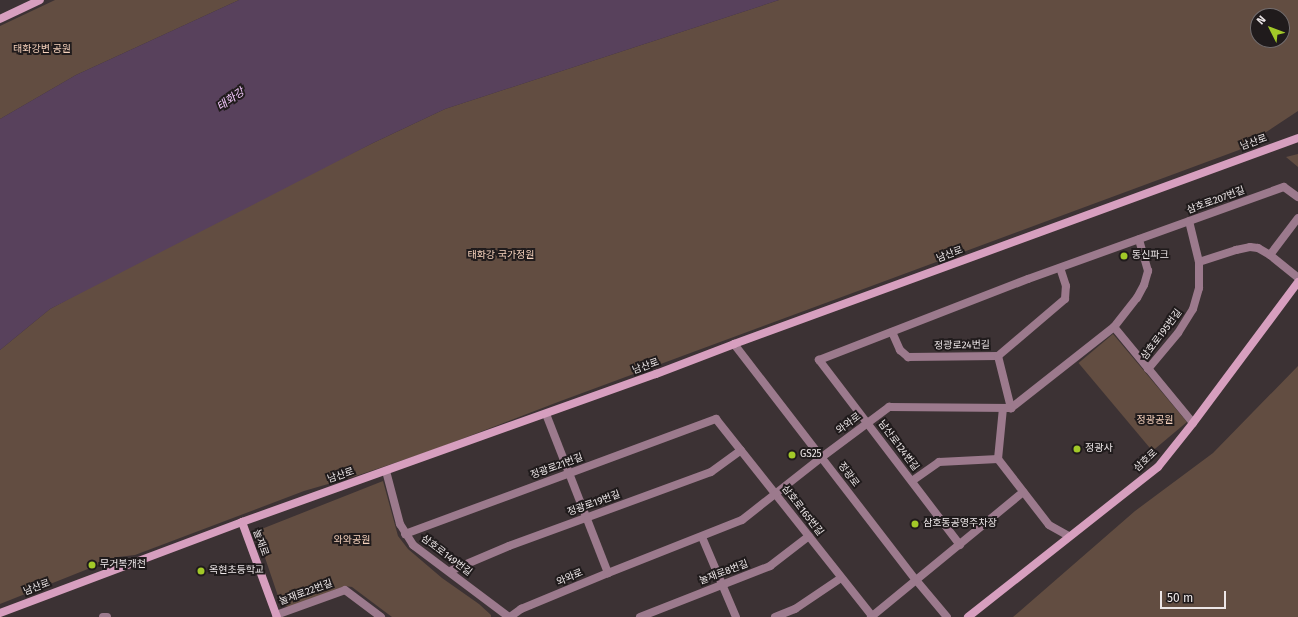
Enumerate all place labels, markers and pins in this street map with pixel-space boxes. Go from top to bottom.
place label: 동신파크 [1132,250,1169,262]
marker: 동신파크 [1119,251,1129,261]
place label: 정광사 [1085,443,1113,455]
marker: 정광사 [1072,444,1082,454]
place label: GS25 [800,449,822,461]
marker: GS25 [787,450,797,460]
place label: 삼호동공영주차장 [923,518,997,530]
marker: 삼호동공영주차장 [910,519,920,529]
place label: 무거복개천 [100,559,146,571]
marker: 무거복개천 [87,560,97,570]
place label: 옥현초등학교 [209,565,264,577]
marker: 옥현초등학교 [196,566,206,576]

